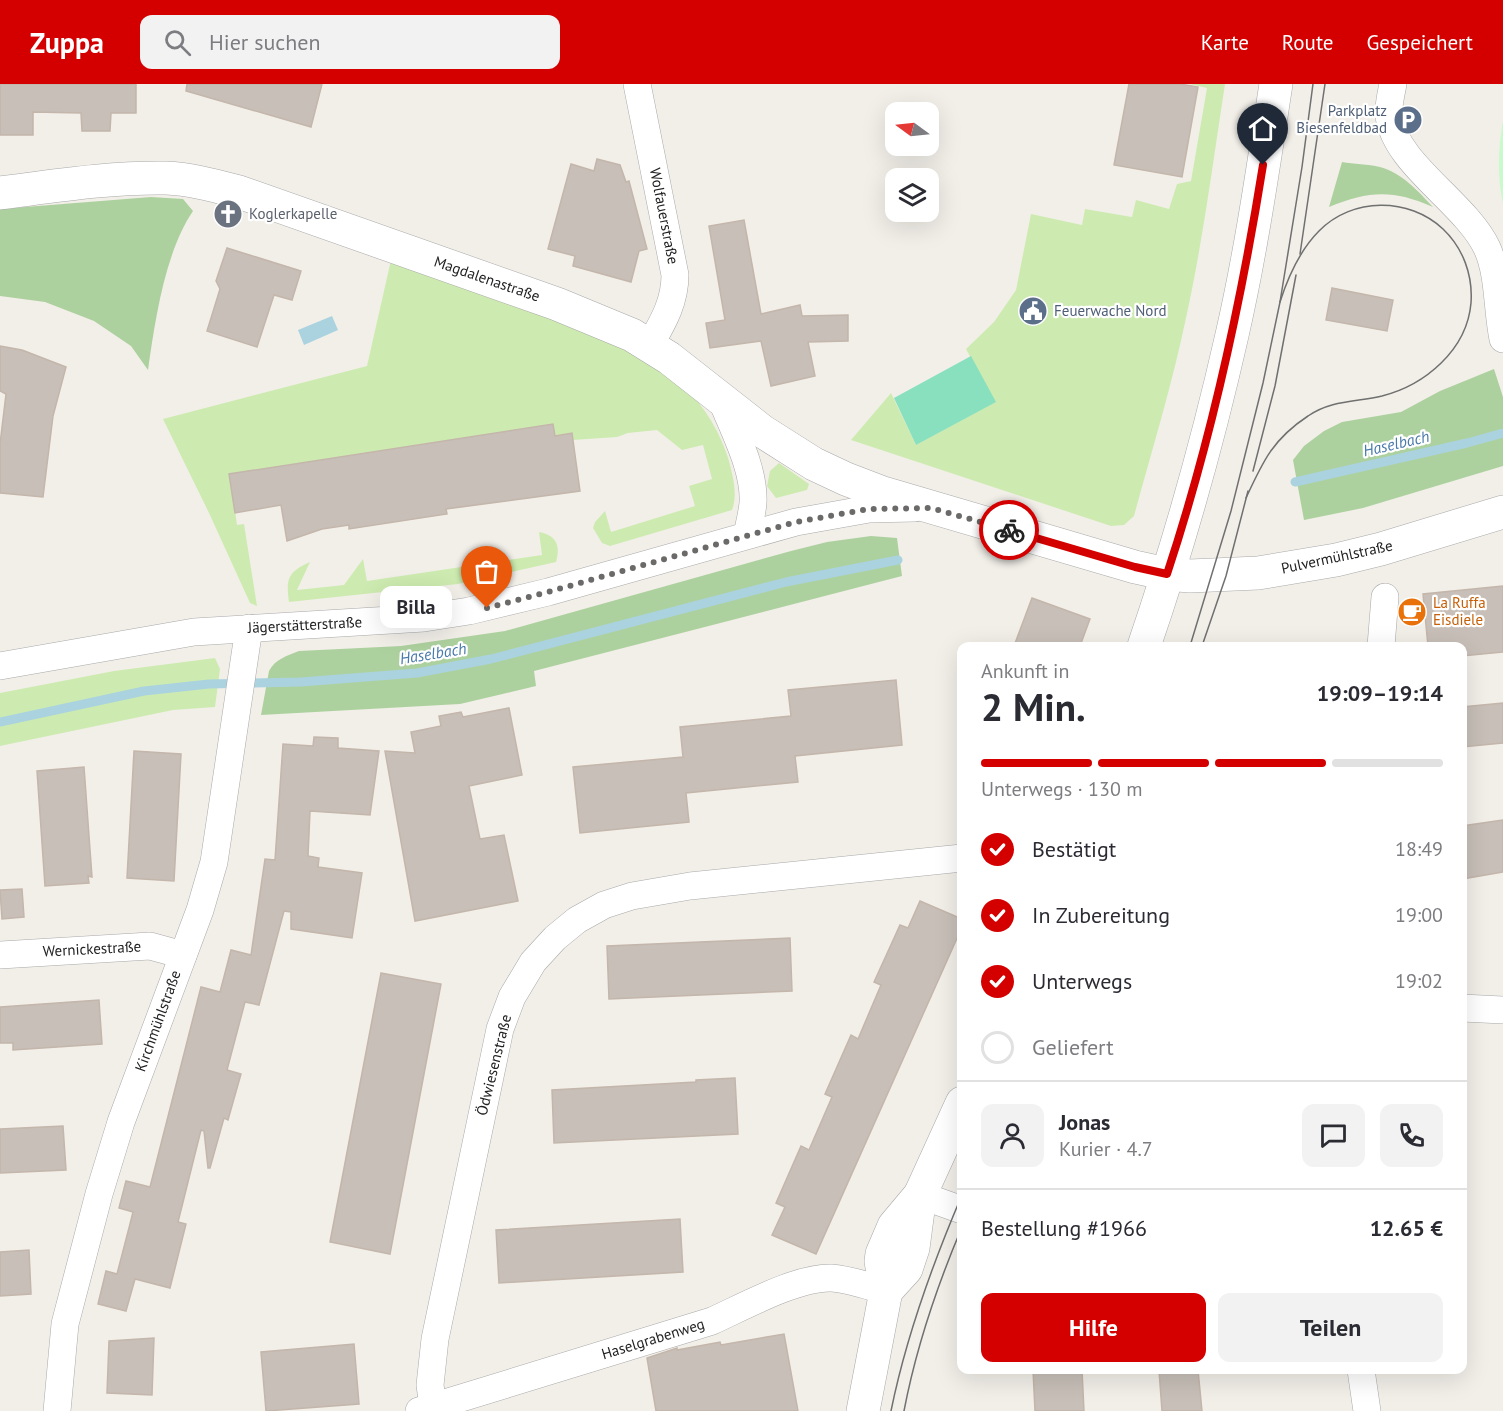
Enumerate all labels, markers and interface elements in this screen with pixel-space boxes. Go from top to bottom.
search box [140,15,560,69]
text: Zuppa [30,24,104,61]
icon: search [161,26,194,59]
text: Hier suchen [209,28,320,56]
text: Karte [1201,29,1249,56]
text: Route [1282,29,1333,56]
text: Gespeichert [1366,29,1473,56]
place label: Parkplatz Biesenfeldbad [1296,101,1387,137]
north arrow [885,102,939,156]
map controls [885,102,939,222]
pin [1237,103,1288,165]
parking icon: Parkplatz Biesenfeldbad [1392,104,1424,136]
icon: home [1246,112,1279,145]
street label: Wolfauerstraße [646,166,683,266]
button: layers [885,168,939,222]
church icon: Koglerkapelle [212,198,244,230]
place label: Koglerkapelle [249,204,337,223]
street label: Magdalenastraße [432,251,543,306]
public building icon: Feuerwache Nord [1017,295,1049,327]
place label: Feuerwache Nord [1054,301,1167,320]
water label: Haselbach [1361,426,1431,460]
courier [979,500,1039,560]
icon: bike [993,514,1026,547]
street label: Pulvermühlstraße [1279,535,1394,578]
pin [461,546,512,608]
icon: bag [470,555,503,588]
callout: Billa [379,587,451,629]
place label: La Ruffa Eisdiele [1433,593,1486,629]
text: Billa [397,594,435,620]
cafe icon: La Ruffa Eisdiele [1396,596,1428,628]
street label: Jägerstätterstraße [246,612,363,637]
water label: Haselbach [398,638,468,668]
text: Ankunft in [981,658,1069,684]
text: 19:09–19:14 [1317,679,1443,707]
text: 2 Min. [981,681,1086,732]
text: Unterwegs · 130 m [981,776,1142,802]
icon: check [981,833,1014,866]
text: Bestätigt [1032,835,1116,863]
text: 18:49 [1395,836,1443,862]
icon: check [981,899,1014,932]
text: In Zubereitung [1032,901,1170,929]
text: 19:00 [1395,902,1443,928]
street label: Wernickestraße [42,936,142,961]
icon: check [981,965,1014,998]
text: Unterwegs [1032,967,1132,995]
street label: Kirchmühlstraße [130,968,185,1074]
text: 19:02 [1395,968,1443,994]
street label: Ödwiesenstraße [472,1012,515,1117]
text: Geliefert [1032,1033,1114,1061]
button: person [981,1104,1044,1167]
button: chat [1302,1104,1365,1167]
button: phone [1380,1104,1443,1167]
text: Jonas [1059,1108,1110,1136]
text: Kurier · 4.7 [1059,1136,1153,1162]
text: Bestellung #1966 [981,1214,1147,1242]
text: 12.65 € [1370,1214,1443,1242]
button: Hilfe [981,1293,1206,1362]
button: Teilen [1218,1293,1443,1362]
street label: Haselgrabenweg [599,1314,707,1363]

